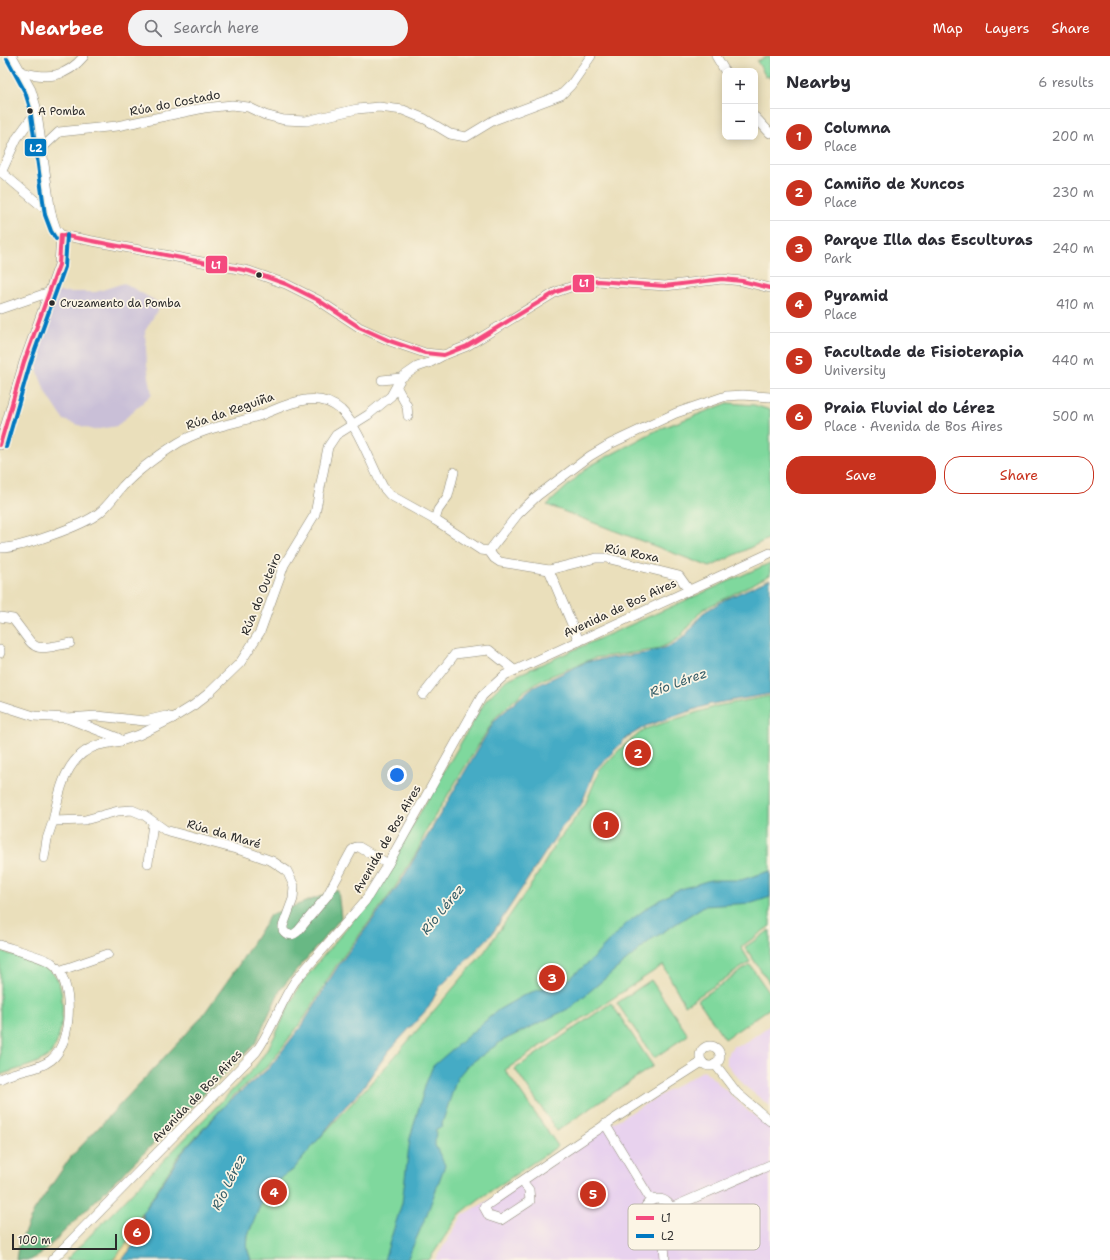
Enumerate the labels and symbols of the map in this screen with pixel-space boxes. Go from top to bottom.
street label: Rúa do Costado [128,86,222,120]
place label: A Pomba [38,104,85,119]
marker: A Pomba [25,106,35,116]
line badge: L2 [24,138,47,157]
text: L2 [29,141,43,156]
line badge: L1 [205,255,228,274]
text: L1 [211,258,221,273]
unlabelled marker [254,270,264,280]
line badge: L1 [572,274,595,293]
text: L1 [579,276,589,291]
place label: Cruzamento da Pomba [60,296,181,311]
marker: Cruzamento da Pomba [47,298,57,308]
street label: Rúa da Reguiña [184,388,277,434]
street label: Rúa Roxa [603,540,661,566]
street label: Rúa do Outeiro [237,550,285,638]
street label: Avenida de Bos Aires [561,575,679,641]
water label: Río Lérez [647,664,709,701]
pin: 2 [625,738,651,768]
your location [387,765,407,785]
street label: Avenida de Bos Aires [349,782,425,896]
pin: 1 [593,810,619,840]
street label: Rúa da Maré [185,816,263,852]
water label: Río Lérez [417,881,468,938]
pin: 3 [539,963,565,993]
street label: Avenida de Bos Aires [149,1046,246,1146]
water label: Río Lérez [208,1151,249,1213]
pin: 4 [261,1177,287,1207]
pin: 5 [580,1179,606,1209]
legend [628,1204,760,1250]
text: L1 [661,1211,671,1226]
pin: 6 [124,1217,150,1247]
text: L2 [661,1229,674,1244]
scale bar [12,1232,117,1251]

